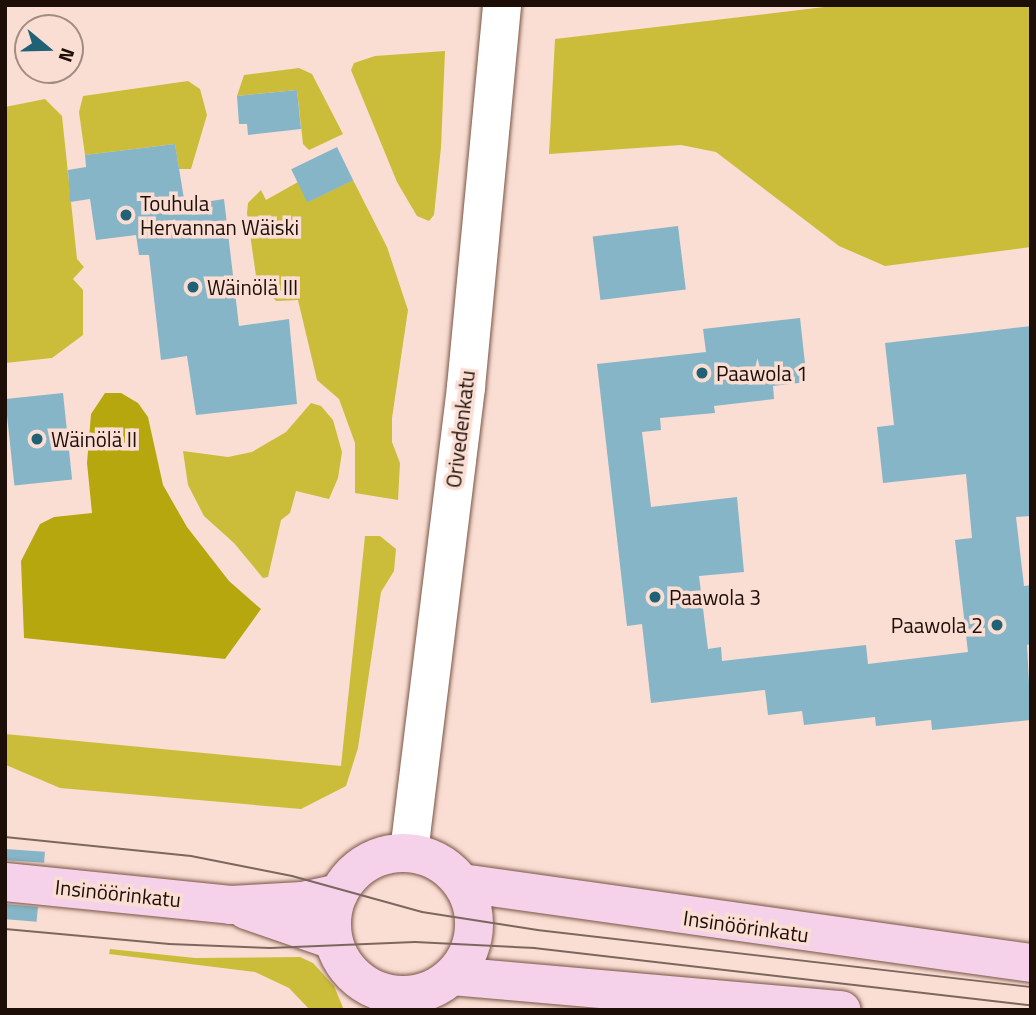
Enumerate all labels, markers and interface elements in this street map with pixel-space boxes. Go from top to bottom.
north arrow [14,14,84,84]
text: N [52,44,83,66]
place label: Touhula Hervannan Wäiski [140,190,299,240]
marker: Touhula Hervannan Wäiski [118,207,134,223]
place label: Wäinölä III [207,274,298,300]
marker: Wäinölä III [185,279,201,295]
place label: Paawola 1 [716,360,808,386]
marker: Paawola 1 [694,365,710,381]
street label: Orivedenkatu [440,369,480,489]
place label: Wäinölä II [51,426,137,452]
marker: Wäinölä II [29,431,45,447]
place label: Paawola 3 [669,584,761,610]
marker: Paawola 3 [647,589,663,605]
place label: Paawola 2 [891,612,983,638]
marker: Paawola 2 [989,617,1005,633]
street label: Insinöörinkatu [54,874,182,912]
street label: Insinöörinkatu [682,905,810,947]

